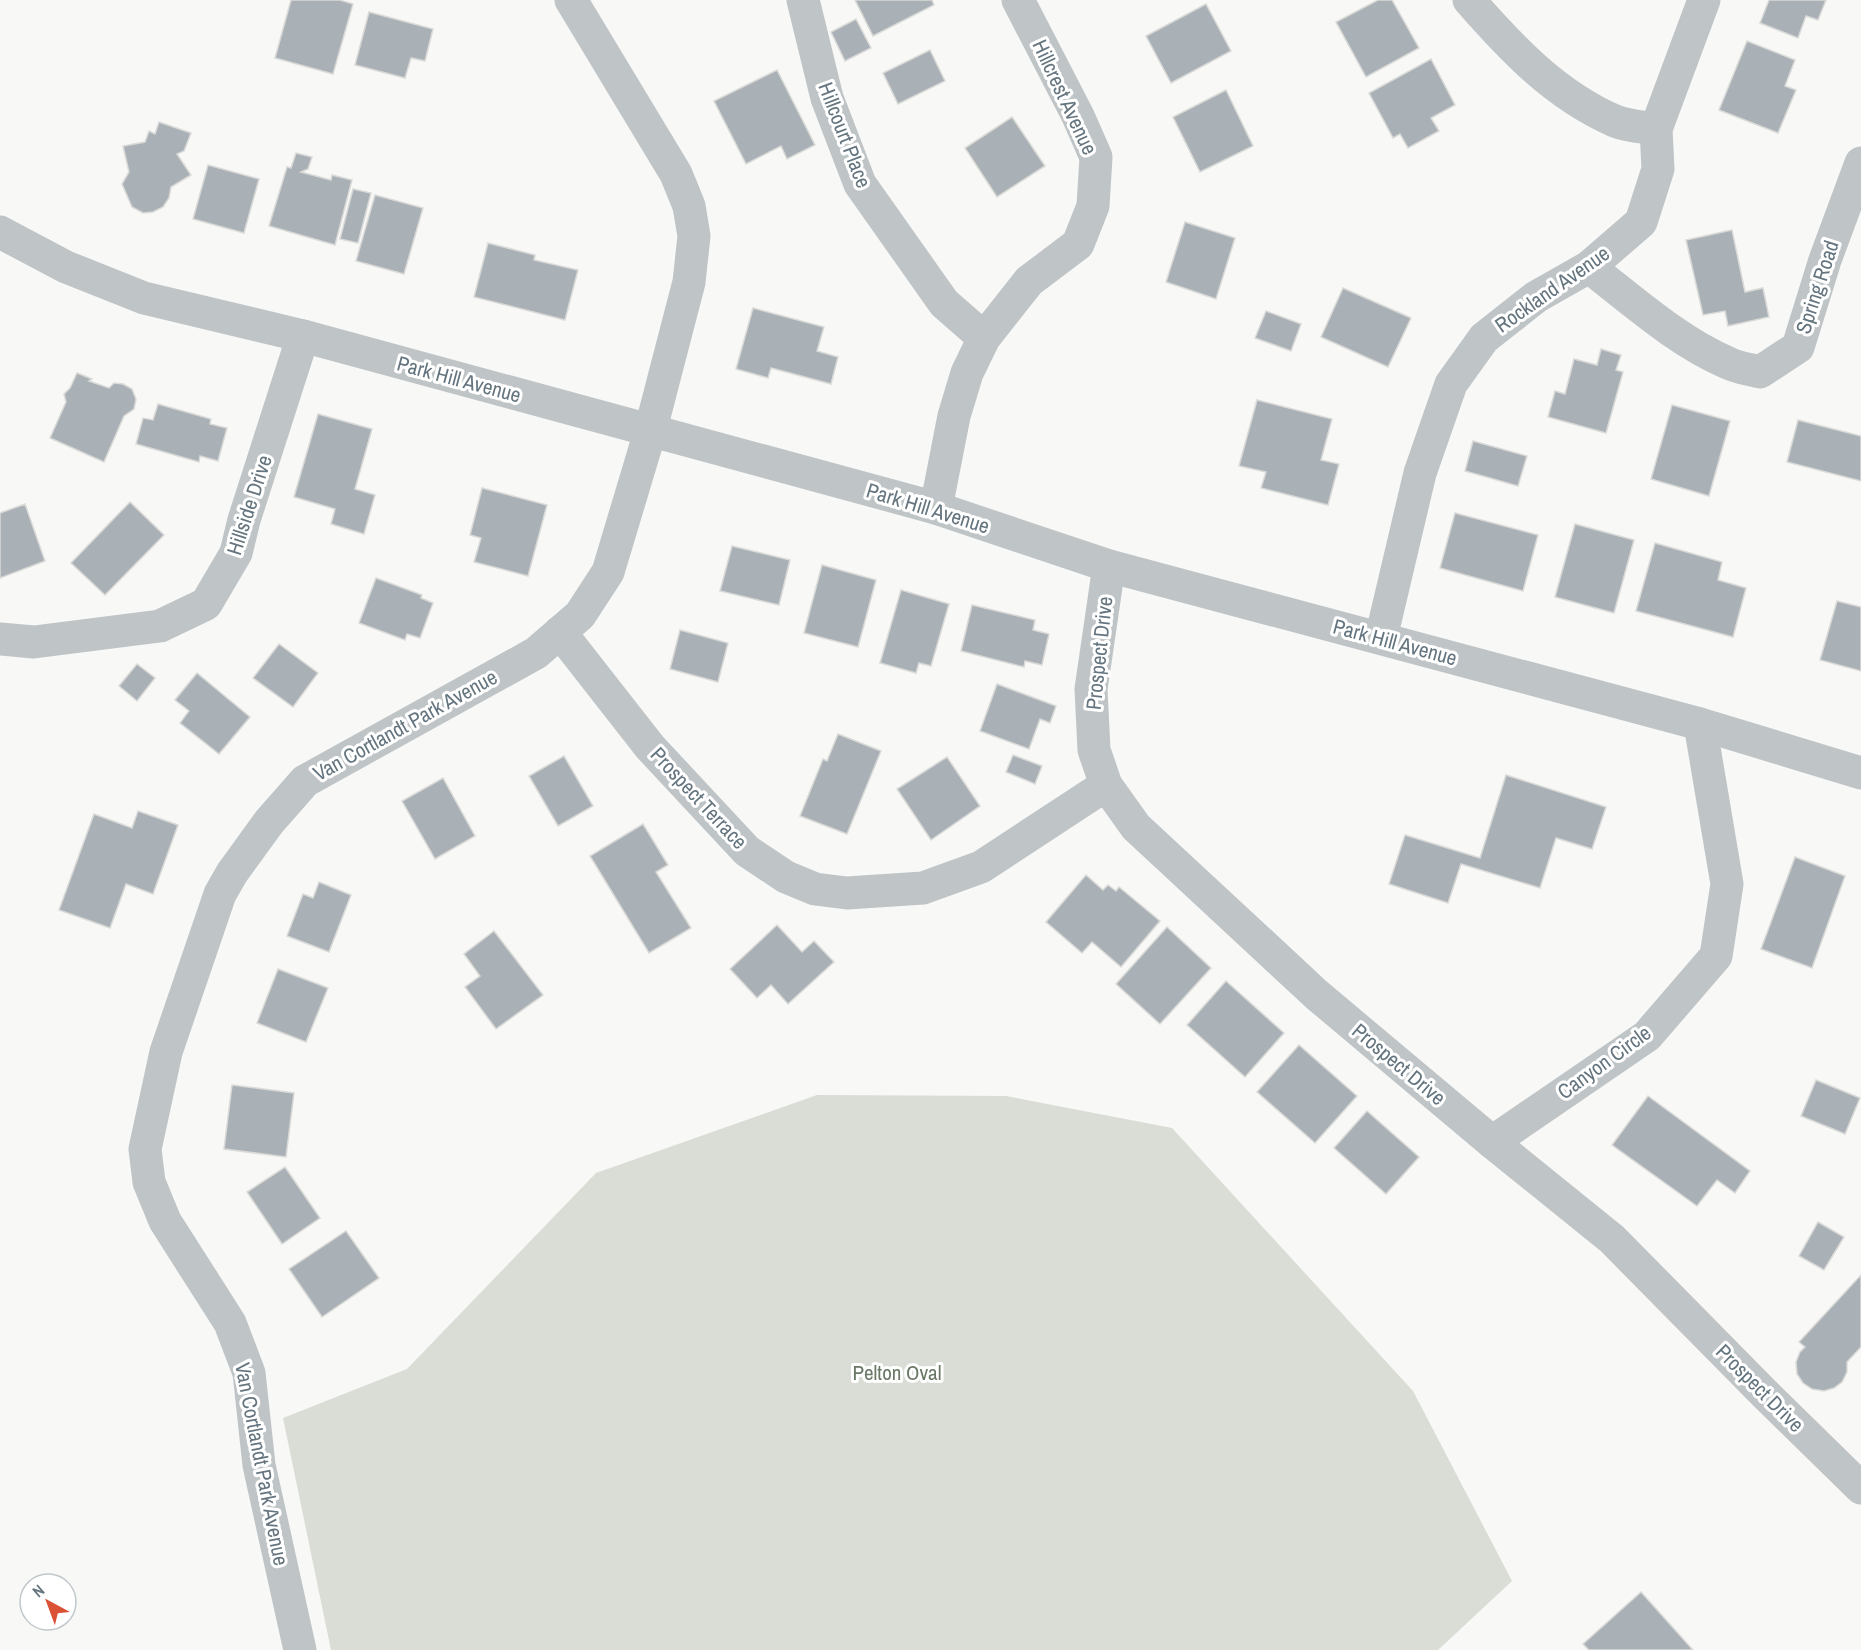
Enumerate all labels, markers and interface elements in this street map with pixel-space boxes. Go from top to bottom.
street label: Hillcrest Avenue [1026,35,1104,159]
street label: Hillcourt Place [812,78,878,192]
street label: Spring Road [1788,237,1846,337]
street label: Rockland Avenue [1489,239,1615,339]
street label: Park Hill Avenue [394,349,524,409]
street label: Hillside Drive [219,451,279,559]
street label: Park Hill Avenue [863,476,993,540]
street label: Prospect Drive [1079,595,1119,711]
street label: Park Hill Avenue [1330,612,1460,672]
street label: Van Cortlandt Park Avenue [308,662,502,788]
street label: Prospect Terrace [644,741,754,855]
street label: Prospect Drive [1346,1016,1452,1112]
street label: Canyon Circle [1551,1018,1657,1106]
street label: Prospect Drive [1709,1337,1811,1439]
park label: Pelton Oval [852,1358,942,1387]
street label: Van Cortlandt Park Avenue [228,1360,296,1568]
north arrow [18,1572,78,1632]
text: N [27,1579,49,1602]

